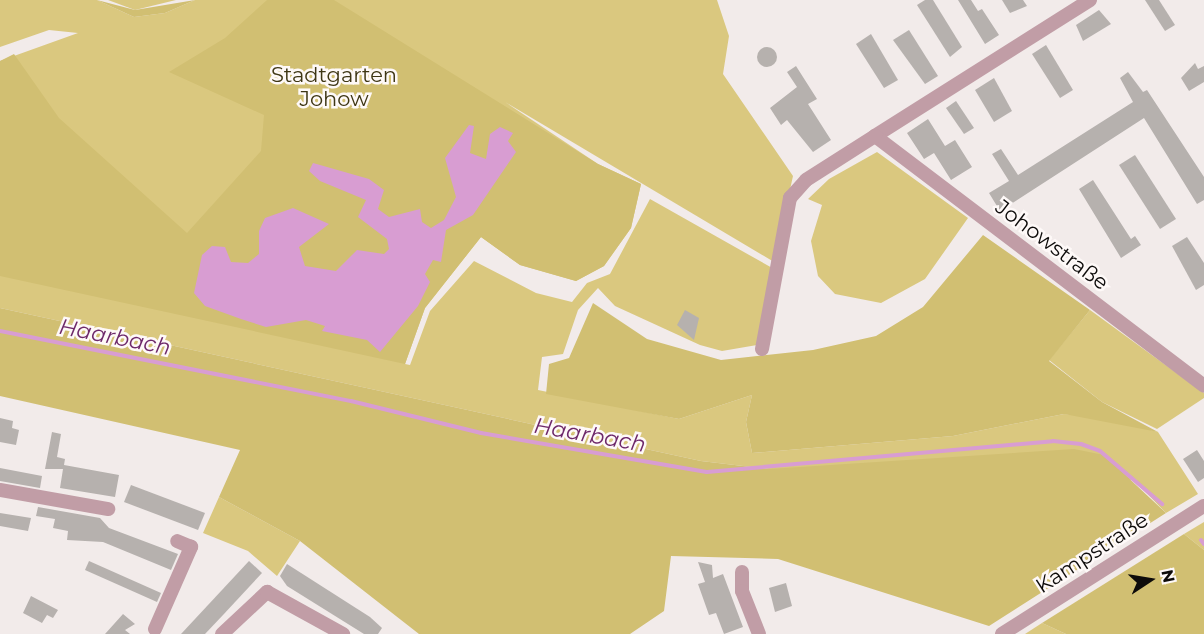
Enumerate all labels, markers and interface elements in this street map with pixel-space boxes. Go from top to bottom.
park label: Stadtgarten Johow [271,62,397,112]
street label: Johowstraße [991,194,1113,296]
water label: Haarbach [57,313,173,361]
water label: Haarbach [532,412,648,458]
street label: Kampstraße [1031,507,1153,599]
north arrow [1120,550,1180,610]
text: N [1157,568,1179,584]

